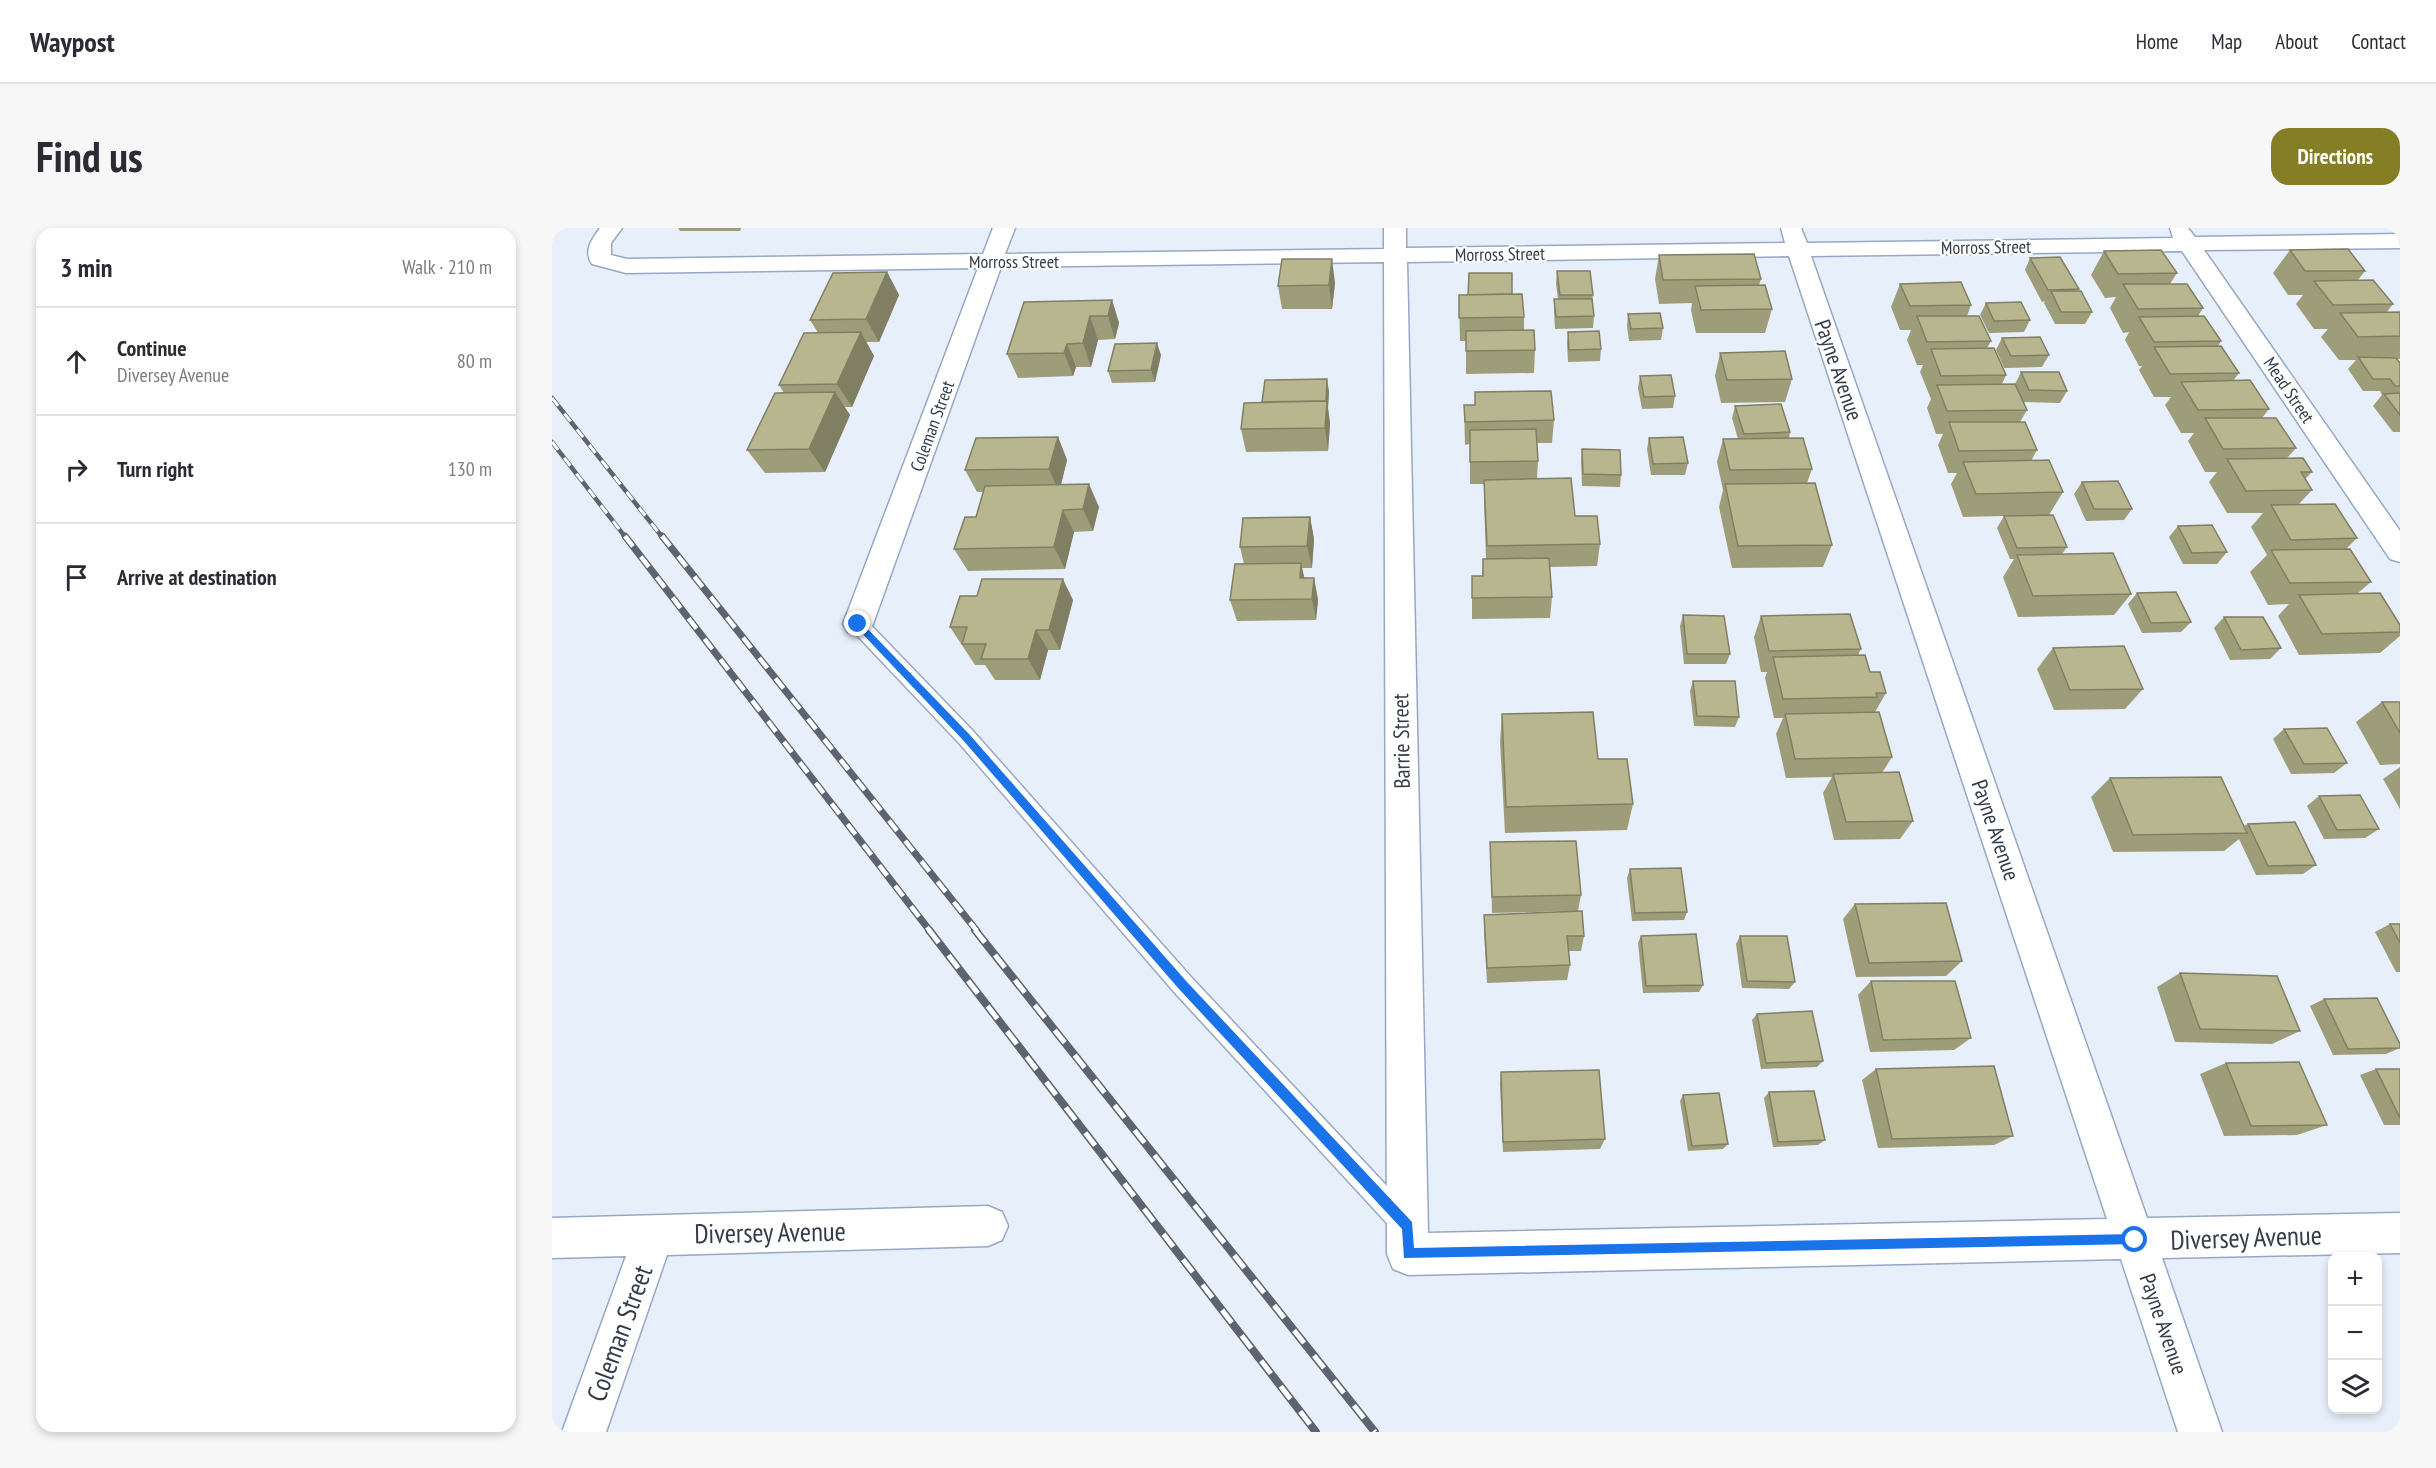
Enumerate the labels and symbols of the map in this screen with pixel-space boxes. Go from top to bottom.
street label: Morross Street [1941,235,2031,259]
street label: Morross Street [1455,242,1545,266]
street label: Morross Street [969,250,1059,273]
street label: Payne Avenue [1809,316,1869,424]
street label: Mead Street [2259,352,2320,428]
street label: Coleman Street [905,377,959,475]
route end [844,610,870,636]
street label: Barrie Street [1386,693,1416,789]
street label: Payne Avenue [1966,776,2026,884]
street label: Diversey Avenue [694,1214,846,1250]
street label: Diversey Avenue [2170,1217,2322,1257]
route start [2121,1226,2147,1252]
street label: Coleman Street [579,1260,660,1406]
street label: Payne Avenue [2134,1270,2194,1378]

